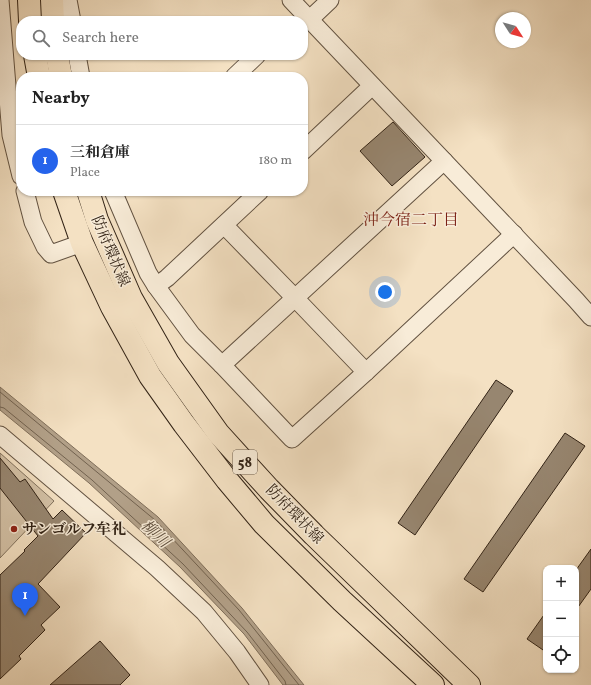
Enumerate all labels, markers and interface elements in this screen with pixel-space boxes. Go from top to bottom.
north arrow [495,12,531,48]
search box [16,16,308,60]
icon: search [30,27,52,49]
text: Search here [62,28,139,49]
text: Nearby [32,87,90,110]
text: 三和倉庫 [70,143,130,164]
text: 1 [42,152,48,170]
text: 180 m [258,152,292,170]
text: Place [70,164,100,182]
district label: 沖今宿二丁目 [363,210,459,232]
street label: 防府環状線 [85,213,134,290]
your location [375,282,395,302]
road number: 58 [233,450,257,474]
street label: 防府環状線 [260,481,328,549]
water label: 柳川 [135,516,175,555]
place label: サンゴルフ牟礼 [22,520,126,541]
marker: サンゴルフ牟礼 [9,524,19,534]
map controls [543,565,579,673]
button: + [543,565,579,601]
pin: 1 [12,583,38,616]
button: − [543,601,579,637]
button: locate [543,637,579,673]

